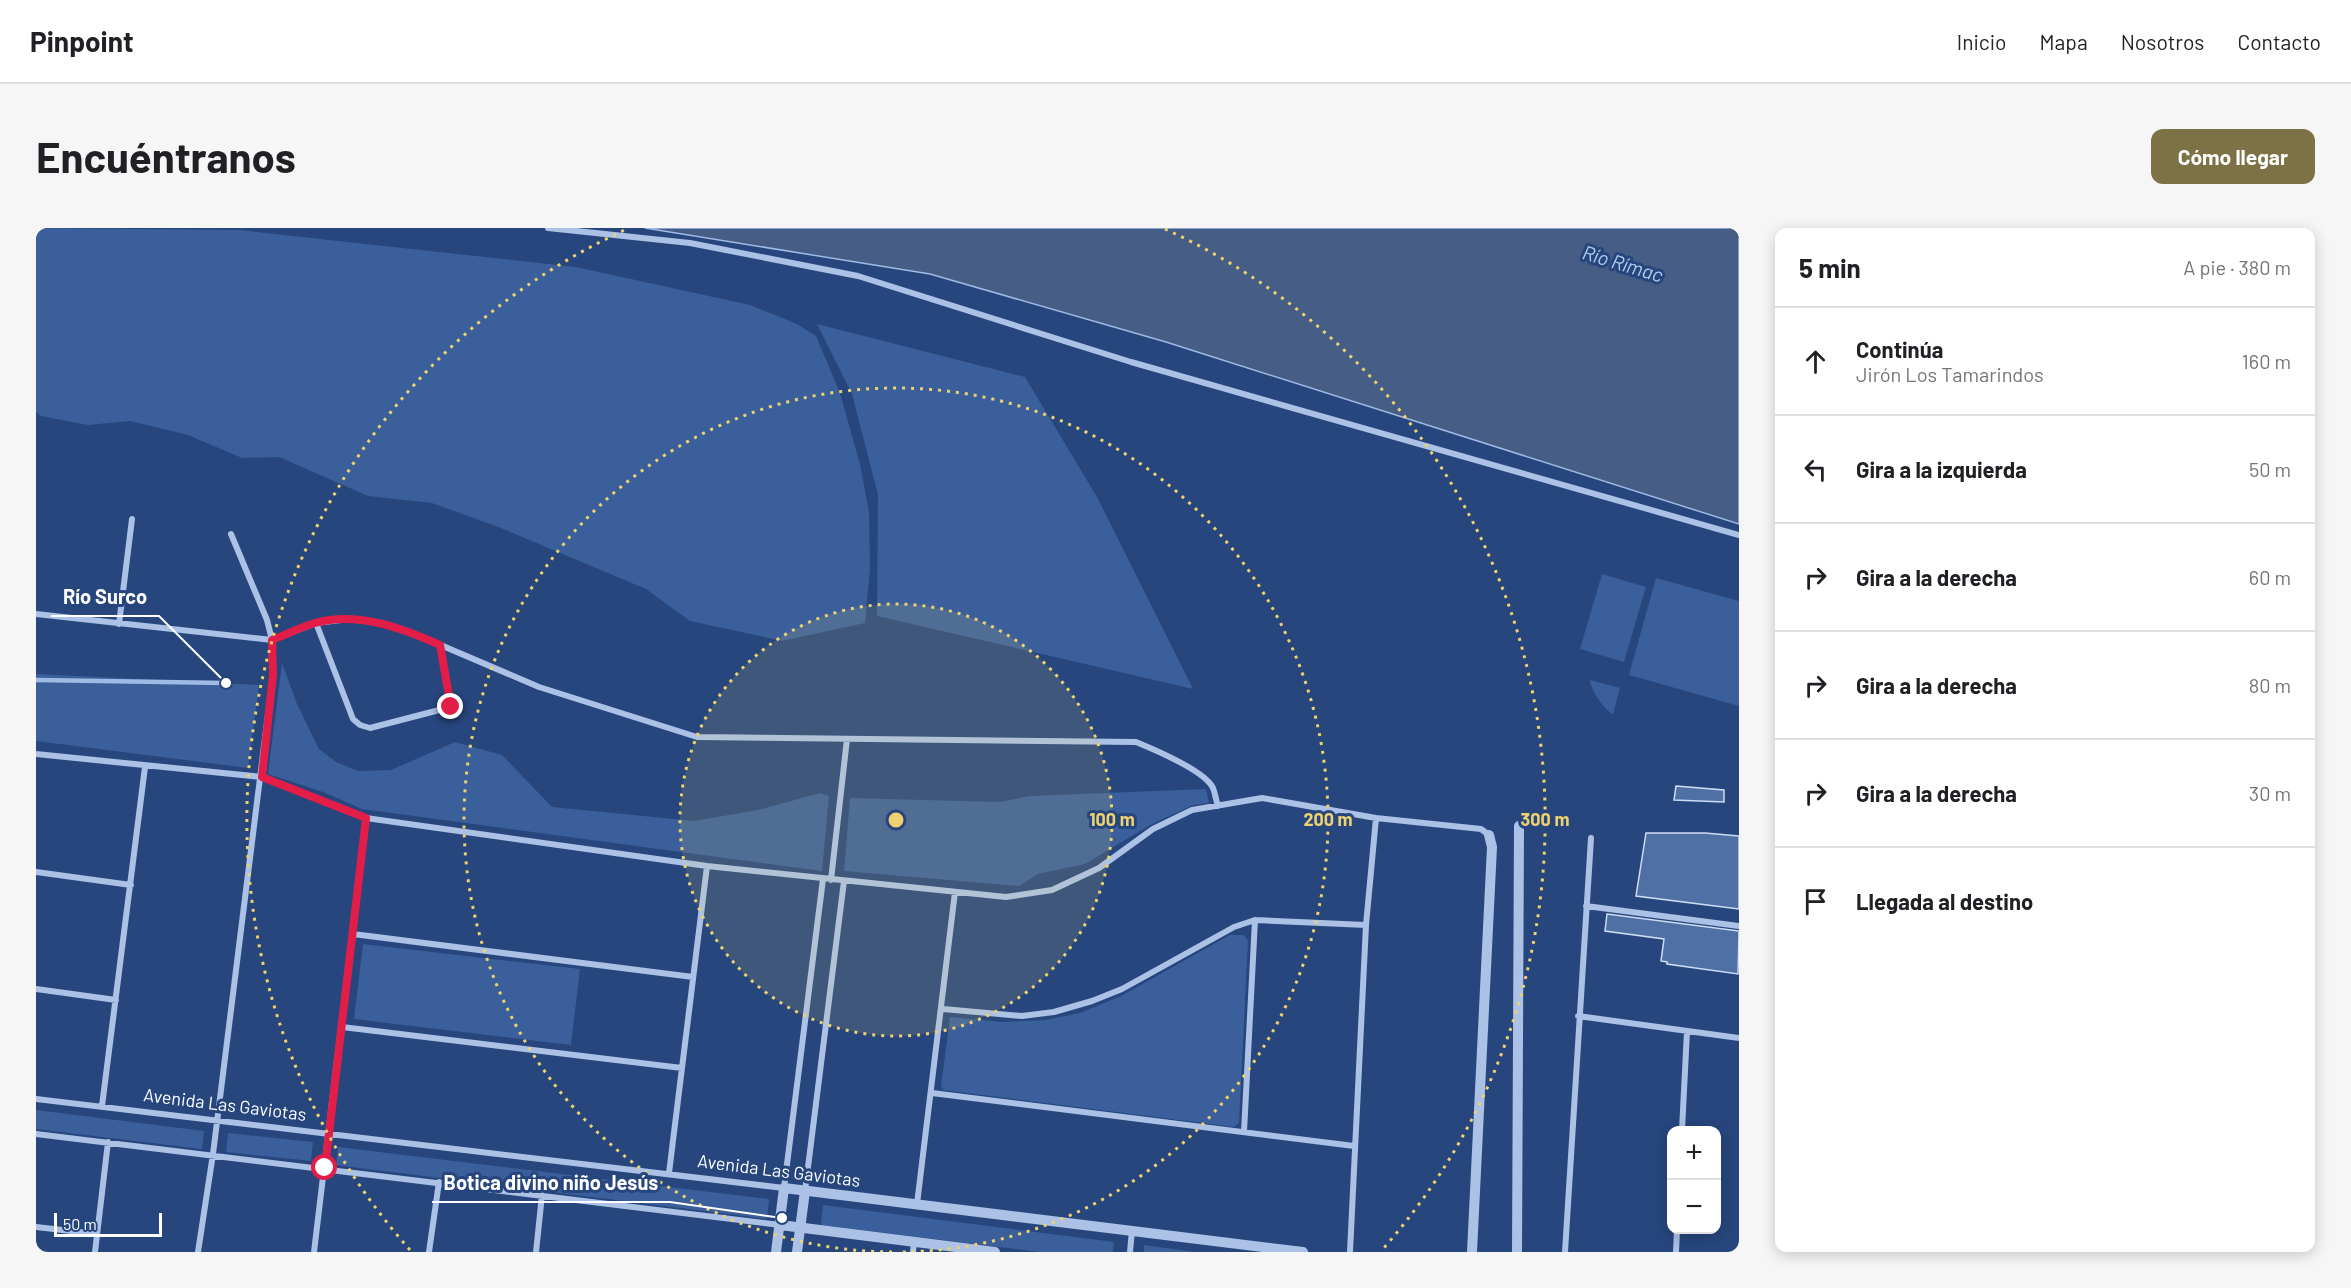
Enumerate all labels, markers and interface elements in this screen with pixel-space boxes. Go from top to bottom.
text: Pinpoint [30,24,134,58]
text: Inicio [1957,29,2007,54]
text: Mapa [2040,29,2088,54]
text: Nosotros [2121,29,2204,54]
text: Contacto [2237,29,2321,54]
button: Cómo llegar [2151,129,2315,184]
text: Encuéntranos [36,131,296,181]
water label: Río Rímac [1580,239,1666,287]
text: 5 min [1799,252,1861,283]
text: A pie · 380 m [2183,255,2291,279]
text: Continúa [1856,336,1943,362]
icon: ahead [1799,345,1832,378]
text: 160 m [2242,349,2291,373]
text: Jirón Los Tamarindos [1856,362,2044,386]
icon: left [1799,453,1832,486]
text: Gira a la izquierda [1856,456,2027,482]
text: 50 m [2249,457,2291,481]
icon: right [1799,561,1832,594]
text: Gira a la derecha [1856,564,2017,590]
text: 60 m [2249,565,2291,589]
callout: Río Surco [51,578,159,616]
text: Río Surco [63,584,147,608]
icon: right [1799,669,1832,702]
text: Gira a la derecha [1856,672,2017,698]
text: 80 m [2249,673,2291,697]
route end [437,693,463,719]
icon: right [1799,777,1832,810]
text: Gira a la derecha [1856,780,2017,806]
text: 30 m [2249,781,2291,805]
text: 100 m [1089,808,1135,830]
text: 200 m [1303,808,1353,830]
text: 300 m [1521,808,1569,830]
centre of rings [886,810,906,830]
icon: arrive [1799,885,1832,918]
text: Llegada al destino [1856,888,2033,914]
street label: Avenida Las Gaviotas [142,1083,308,1125]
map controls [1667,1126,1721,1234]
button: + [1667,1126,1721,1180]
street label: Avenida Las Gaviotas [696,1149,862,1191]
route start [311,1154,337,1180]
callout: Botica divino niño Jesús [432,1164,670,1202]
text: Botica divino niño Jesús [444,1170,658,1194]
button: − [1667,1180,1721,1234]
scale bar [54,1210,162,1238]
text: 50 m [63,1214,97,1233]

